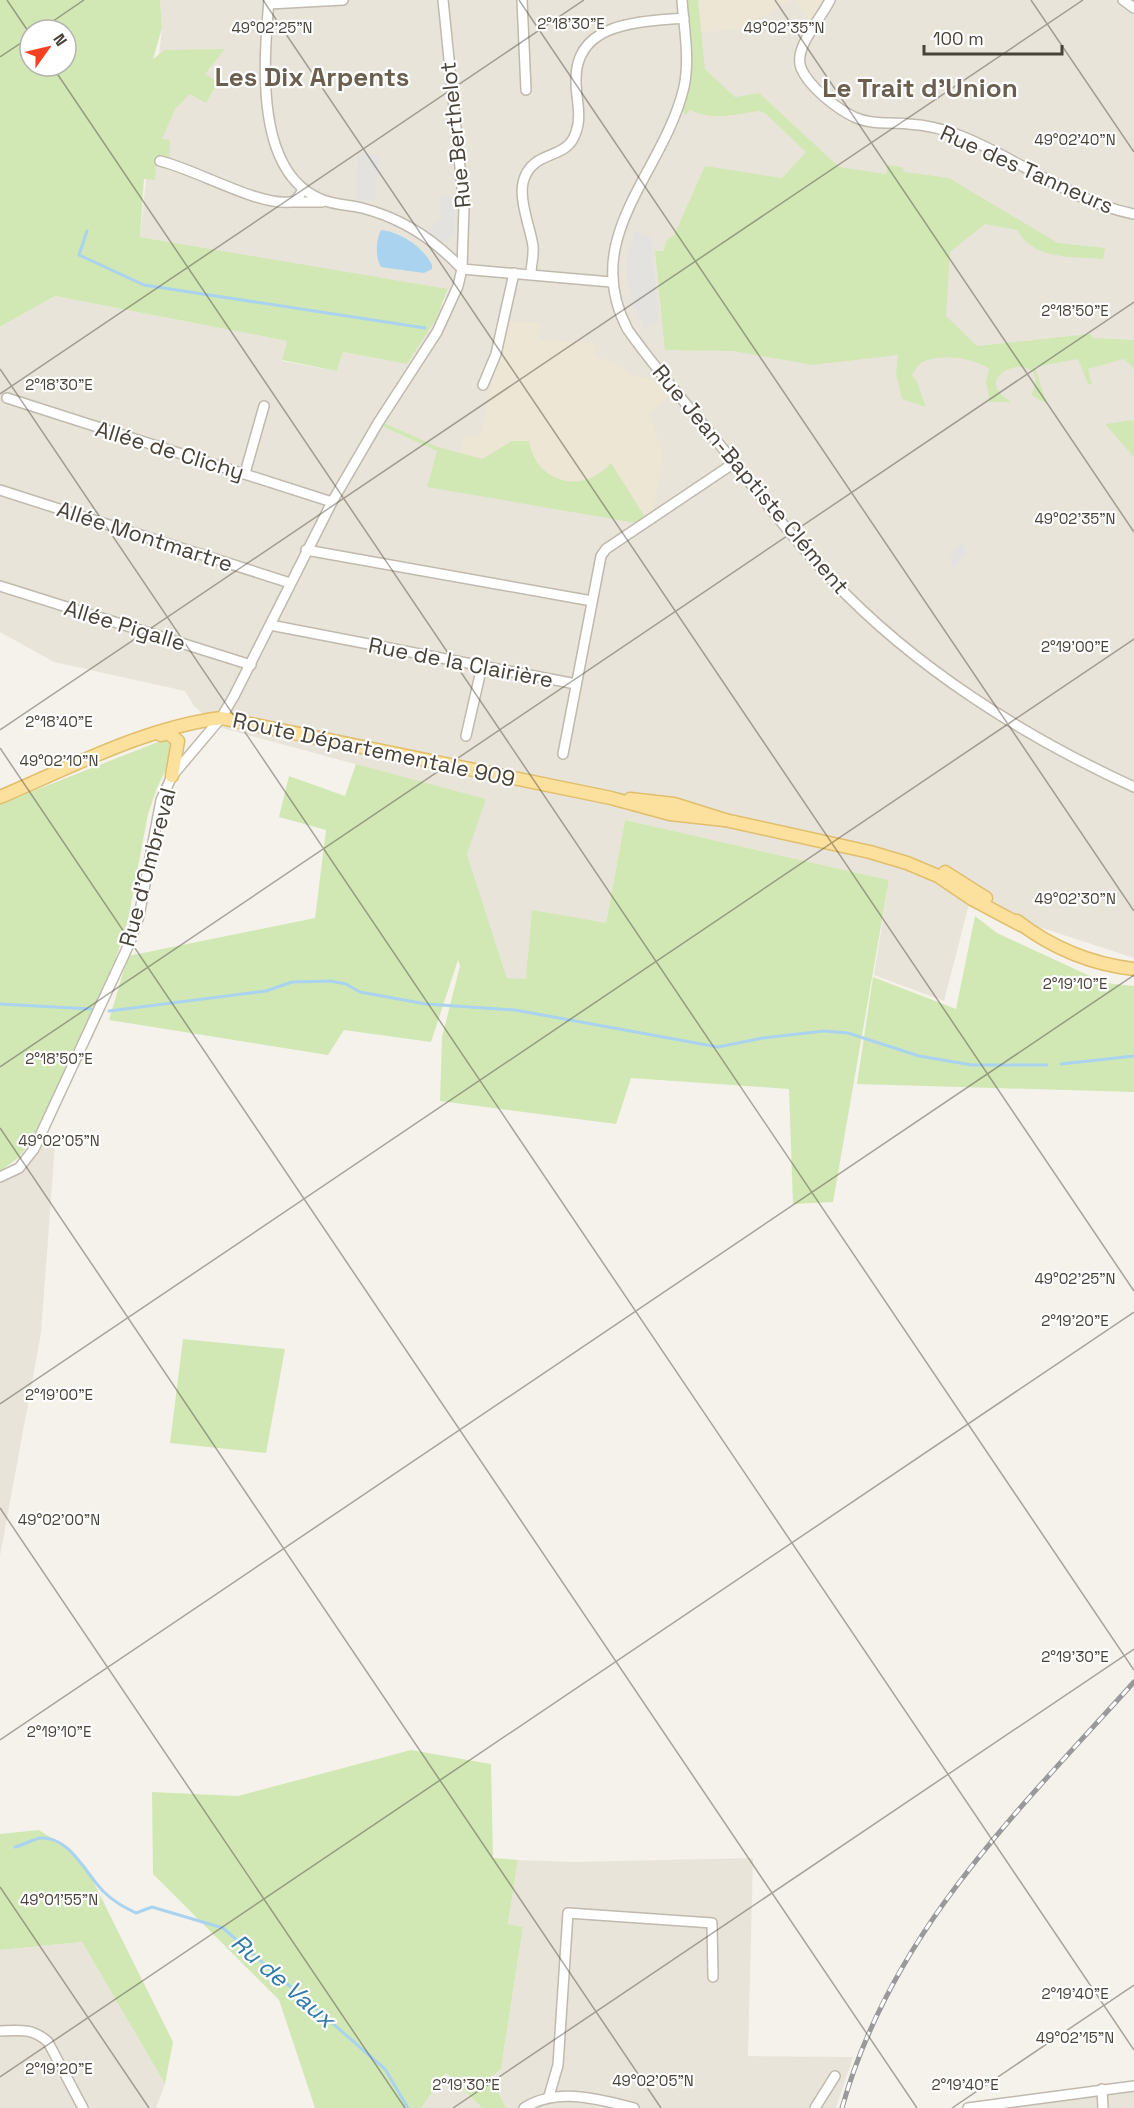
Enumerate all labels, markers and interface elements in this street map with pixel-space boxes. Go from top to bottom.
text: 2°18'30"E [537,14,605,33]
north arrow [18,18,78,78]
text: 49°02'25"N [231,18,313,37]
text: 49°02'35"N [743,18,825,37]
scale bar [924,18,1062,56]
text: 100 m [933,27,984,50]
text: N [48,30,72,50]
district label: Les Dix Arpents [215,60,409,94]
street label: Rue Berthelot [433,60,477,210]
district label: Le Trait d'Union [822,71,1018,105]
street label: Rue des Tanneurs [936,118,1118,220]
text: 49°02'40"N [1034,130,1116,149]
text: 2°18'50"E [1041,301,1109,320]
street label: Rue Jean-Baptiste Clément [647,358,855,600]
text: 2°18'30"E [25,375,93,394]
street label: Allée de Clichy [92,414,248,486]
street label: Allée Montmartre [54,494,236,578]
text: 49°02'35"N [1034,509,1116,528]
street label: Allée Pigalle [61,593,189,657]
street label: Rue de la Clairière [366,630,556,694]
text: 2°19'00"E [1041,637,1109,656]
street label: Route Départementale 909 [230,705,518,793]
text: 2°18'40"E [25,712,93,731]
text: 49°02'10"N [20,751,98,770]
street label: Rue d'Ombreval [112,784,182,950]
text: 49°02'30"N [1034,889,1116,908]
text: 2°19'10"E [1043,974,1107,993]
text: 2°18'50"E [25,1049,93,1068]
text: 49°02'05"N [18,1131,100,1150]
text: 49°02'25"N [1034,1269,1116,1288]
text: 2°19'20"E [1041,1311,1109,1330]
text: 2°19'00"E [25,1385,93,1404]
text: 49°02'00"N [18,1510,100,1529]
text: 2°19'30"E [1041,1647,1109,1666]
text: 2°19'10"E [27,1722,91,1741]
text: 49°01'55"N [20,1890,98,1909]
water label: Ru de Vaux [225,1927,344,2036]
text: 2°19'40"E [1041,1984,1109,2003]
text: 49°02'15"N [1036,2028,1114,2047]
text: 2°19'20"E [25,2059,93,2078]
text: 49°02'05"N [612,2071,694,2090]
text: 2°19'30"E [432,2075,500,2094]
text: 2°19'40"E [931,2075,999,2094]

